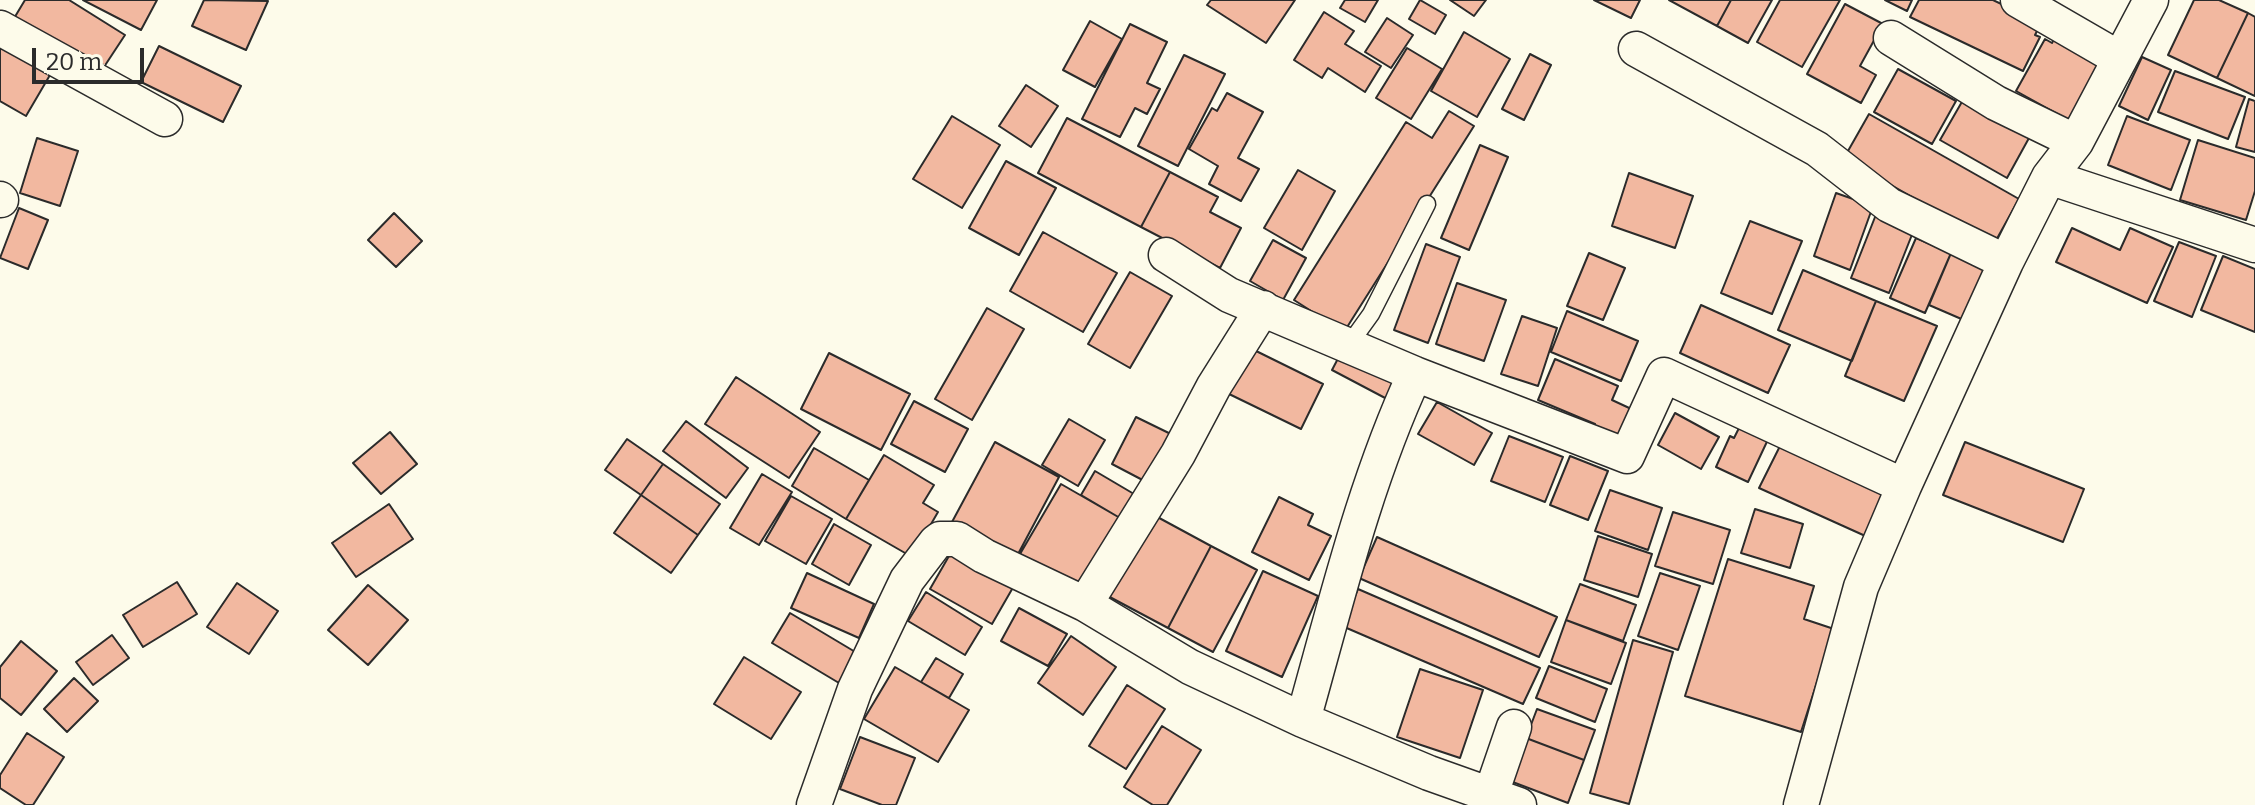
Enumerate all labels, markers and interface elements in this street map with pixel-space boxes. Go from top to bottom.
scale bar [36,32,148,82]
text: 20 m [46,48,102,76]

